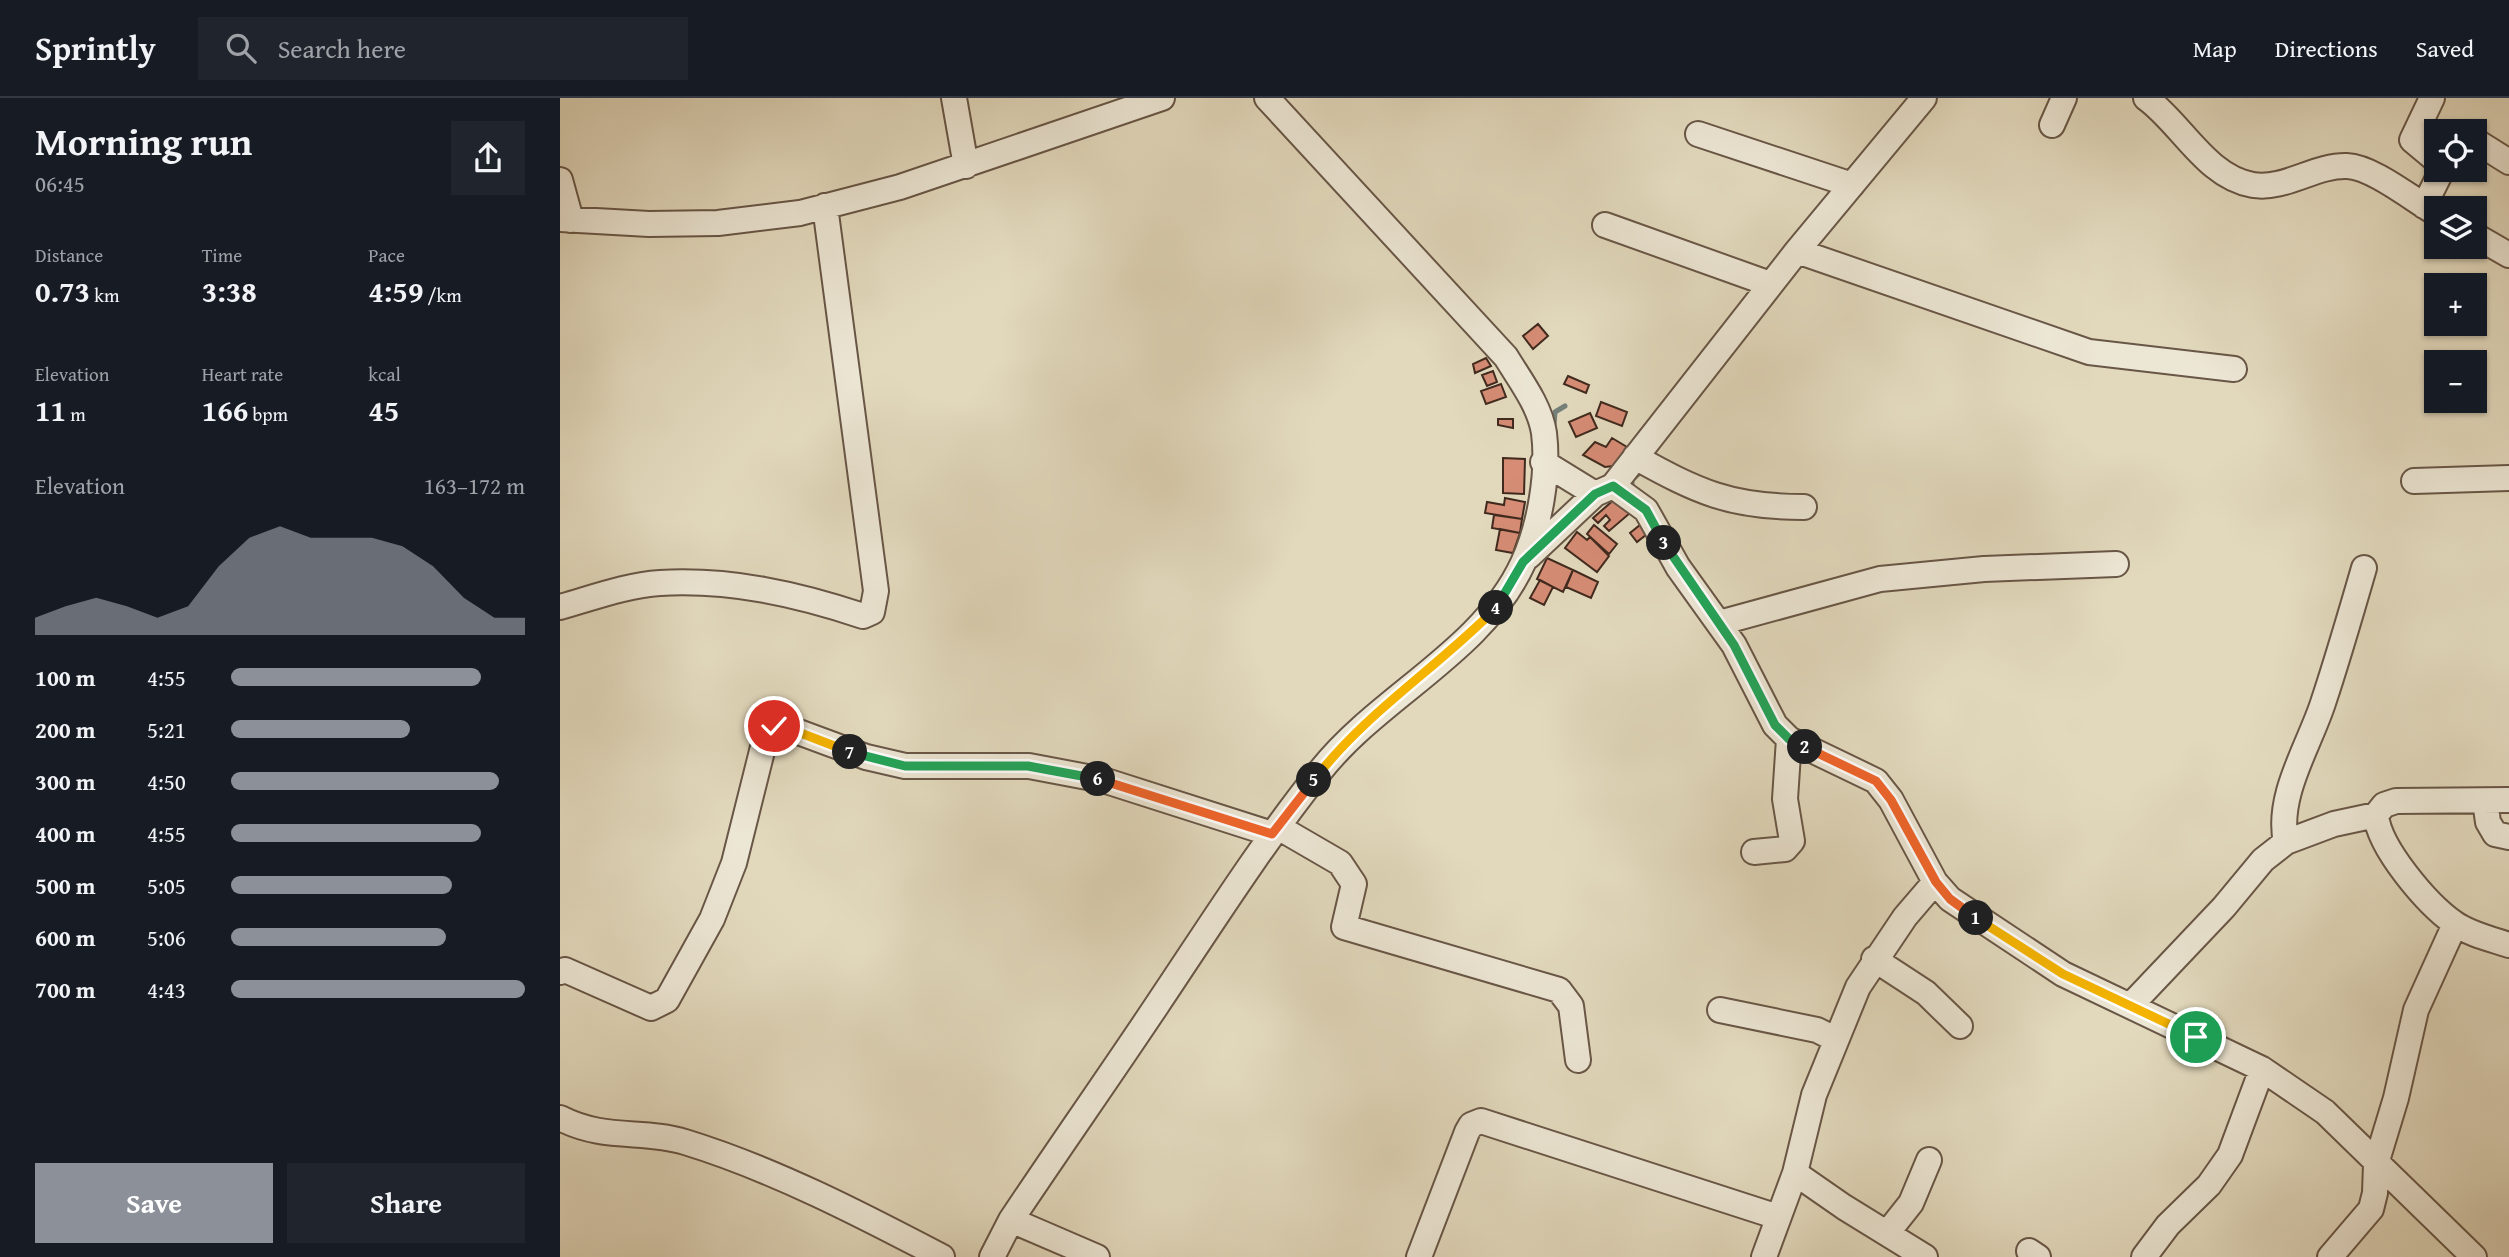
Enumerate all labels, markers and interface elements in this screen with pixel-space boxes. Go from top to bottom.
search box [198,17,688,80]
text: Sprintly [35,24,156,72]
icon: search [222,29,260,67]
text: Search here [278,29,406,68]
text: Map [2193,31,2237,66]
text: Directions [2275,31,2378,66]
text: Saved [2416,31,2474,66]
text: Morning run [35,113,252,169]
map controls [2424,119,2487,413]
button: locate [2424,119,2487,182]
button: share [451,121,525,195]
text: 06:45 [35,167,85,200]
button: layers [2424,196,2487,259]
text: Distance [35,241,103,269]
text: Time [202,241,242,269]
text: Pace [368,241,405,269]
text: 0.73 [35,269,90,313]
text: 3:38 [202,269,257,313]
text: 4:59 [368,269,423,313]
button: + [2424,273,2487,336]
text: km [90,281,119,309]
text: /km [423,281,462,309]
button: − [2424,350,2487,413]
text: Elevation [35,360,109,388]
text: Heart rate [202,360,283,388]
text: kcal [368,360,401,388]
text: 11 [35,388,66,432]
text: 166 [202,388,248,432]
text: 45 [368,388,399,432]
text: m [66,400,86,428]
text: bpm [248,400,288,428]
text: Elevation [35,469,125,502]
text: 163–172 m [424,469,525,502]
pin: 3 [1646,526,1682,560]
text: 3 [1659,528,1668,556]
pin: 4 [1478,590,1514,626]
text: 4 [1491,593,1500,621]
text: 100 m [35,661,96,694]
text: 4:55 [147,661,186,694]
pin [744,696,804,756]
icon: check [755,707,793,745]
text: 200 m [35,713,96,746]
text: 5:21 [147,713,186,746]
pin: 2 [1788,730,1822,764]
text: 2 [1800,732,1809,760]
pin: 7 [832,734,868,770]
text: 7 [845,737,854,765]
pin: 6 [1080,762,1116,796]
pin: 5 [1296,762,1332,798]
text: 6 [1093,764,1102,792]
text: 300 m [35,765,96,798]
text: 4:50 [147,765,186,798]
text: 5 [1309,765,1318,793]
text: 400 m [35,817,96,850]
text: 4:55 [147,817,186,850]
text: 500 m [35,869,96,902]
text: 5:05 [147,869,186,902]
pin: 1 [1958,900,1994,936]
text: 1 [1971,903,1980,931]
text: 600 m [35,921,96,954]
text: 5:06 [147,921,186,954]
text: 700 m [35,973,96,1006]
text: 4:43 [147,973,186,1006]
pin [2166,1007,2226,1067]
icon: arrive [2177,1018,2215,1056]
button: Save [35,1163,273,1243]
button: Share [287,1163,525,1243]

